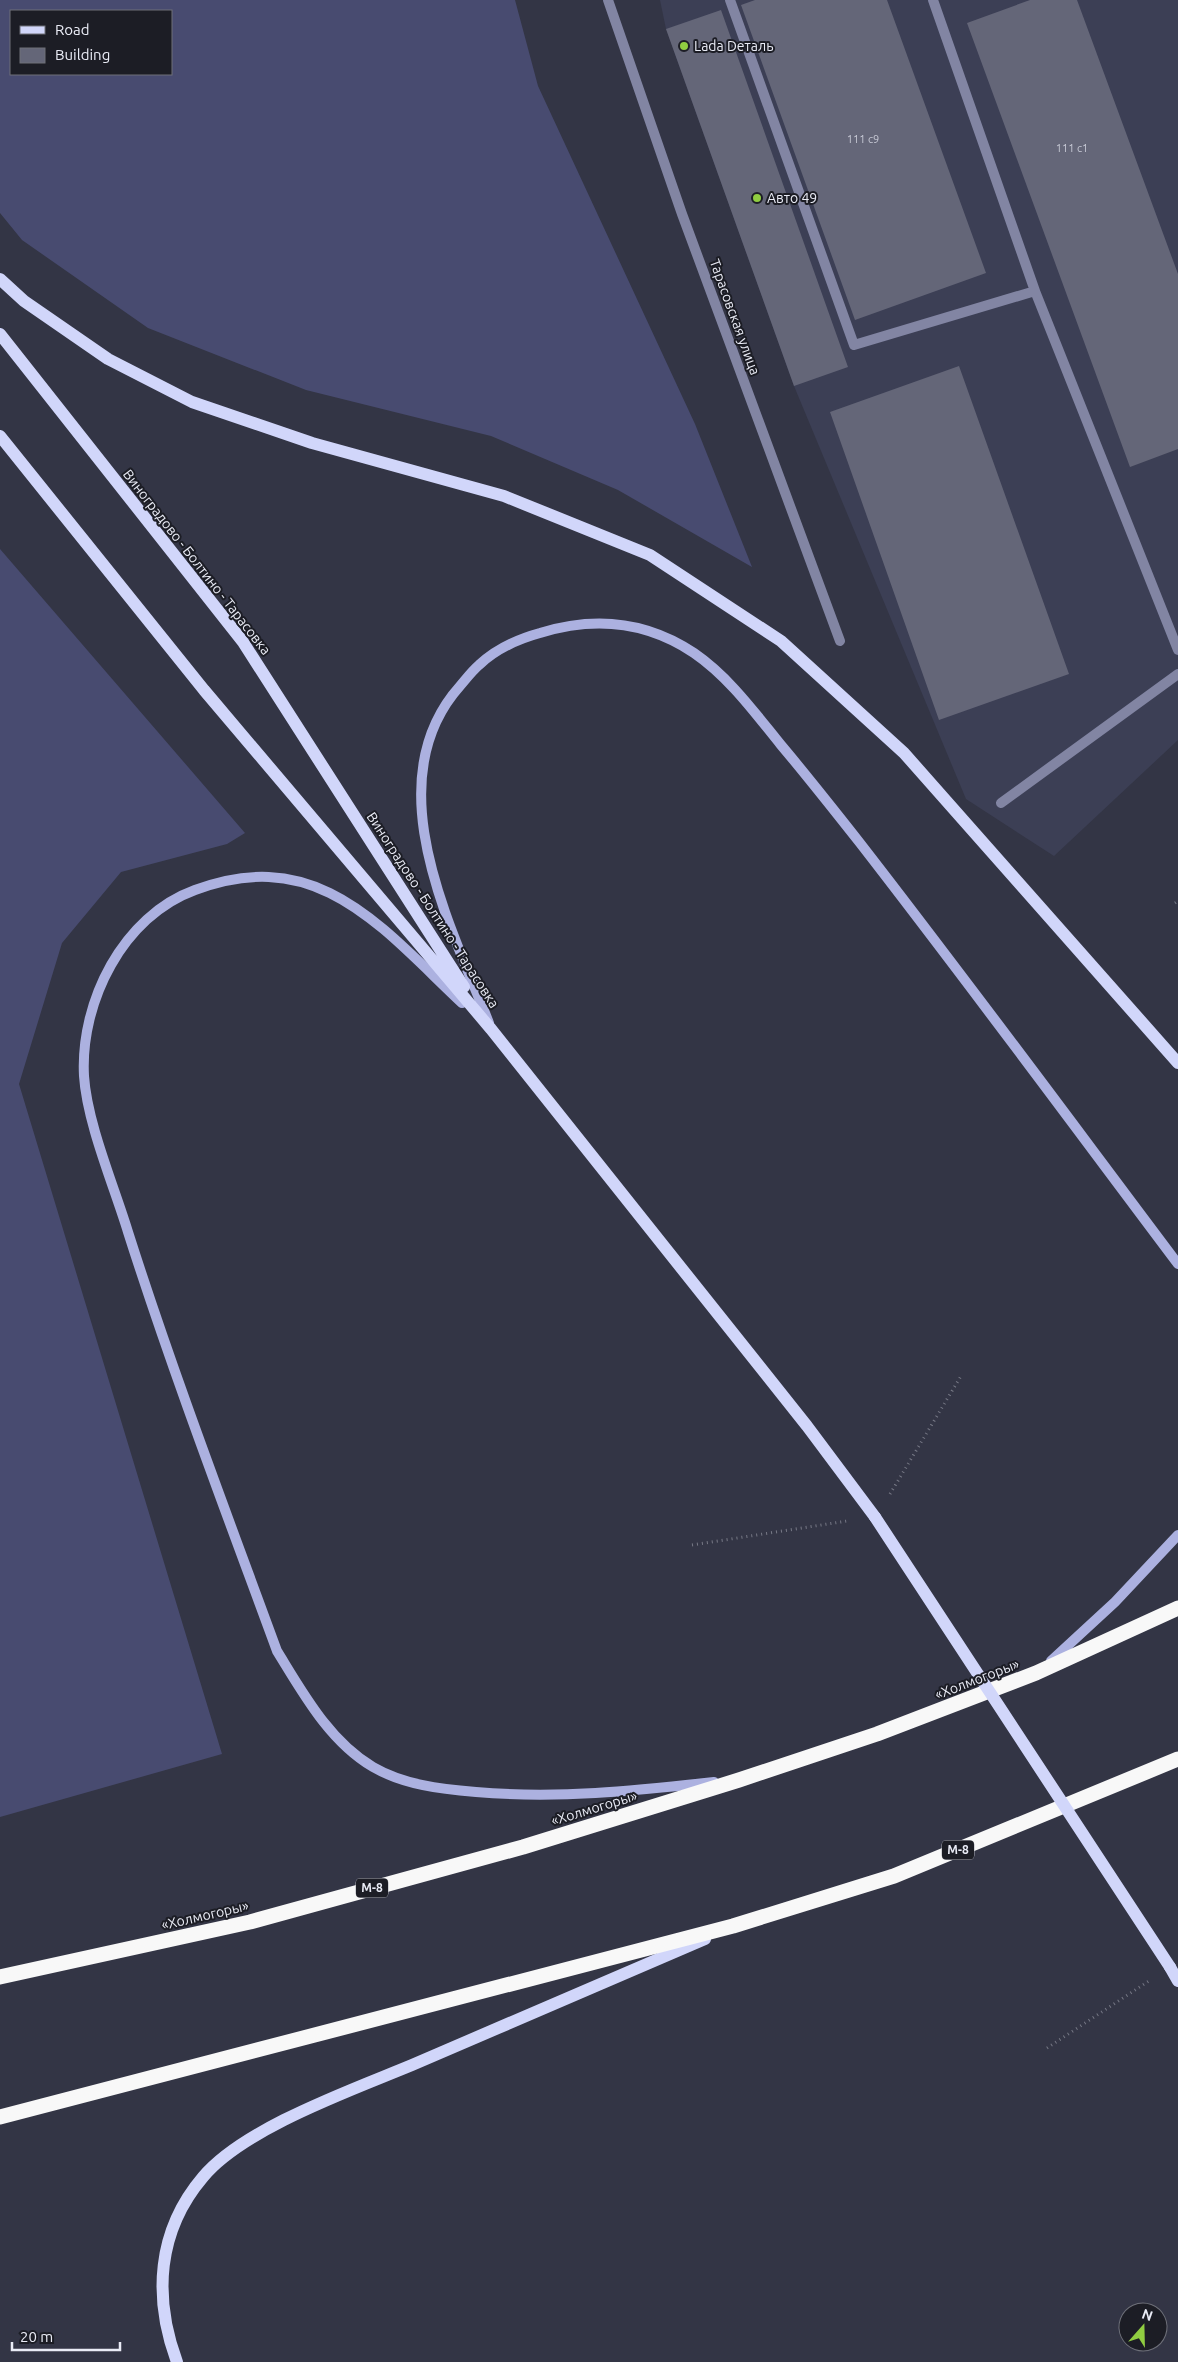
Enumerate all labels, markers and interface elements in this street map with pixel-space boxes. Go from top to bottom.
legend [10,10,172,75]
text: Road [55,21,90,38]
place label: Lada Dеталь [694,38,773,54]
marker: Lada Dеталь [678,40,690,52]
text: Building [55,46,110,63]
house number: 111 с9 [847,133,879,145]
house number: 111 с1 [1056,142,1088,154]
place label: Авто 49 [767,190,817,206]
marker: Авто 49 [751,192,763,204]
street label: Тарасовская улица [707,257,763,377]
street label: Виноградово - Болтино - Тарасовка [120,466,274,658]
street label: Виноградово - Болтино - Тарасовка [364,809,502,1011]
street label: «Холмогоры» [933,1655,1022,1702]
street label: «Холмогоры» [549,1787,639,1829]
road number: М-8 [942,1840,974,1860]
road number: М-8 [356,1879,388,1898]
street label: «Холмогоры» [160,1897,250,1933]
north arrow [1118,2302,1168,2352]
text: N [1140,2305,1155,2324]
scale bar [12,2320,120,2352]
text: 20 m [20,2328,53,2345]

